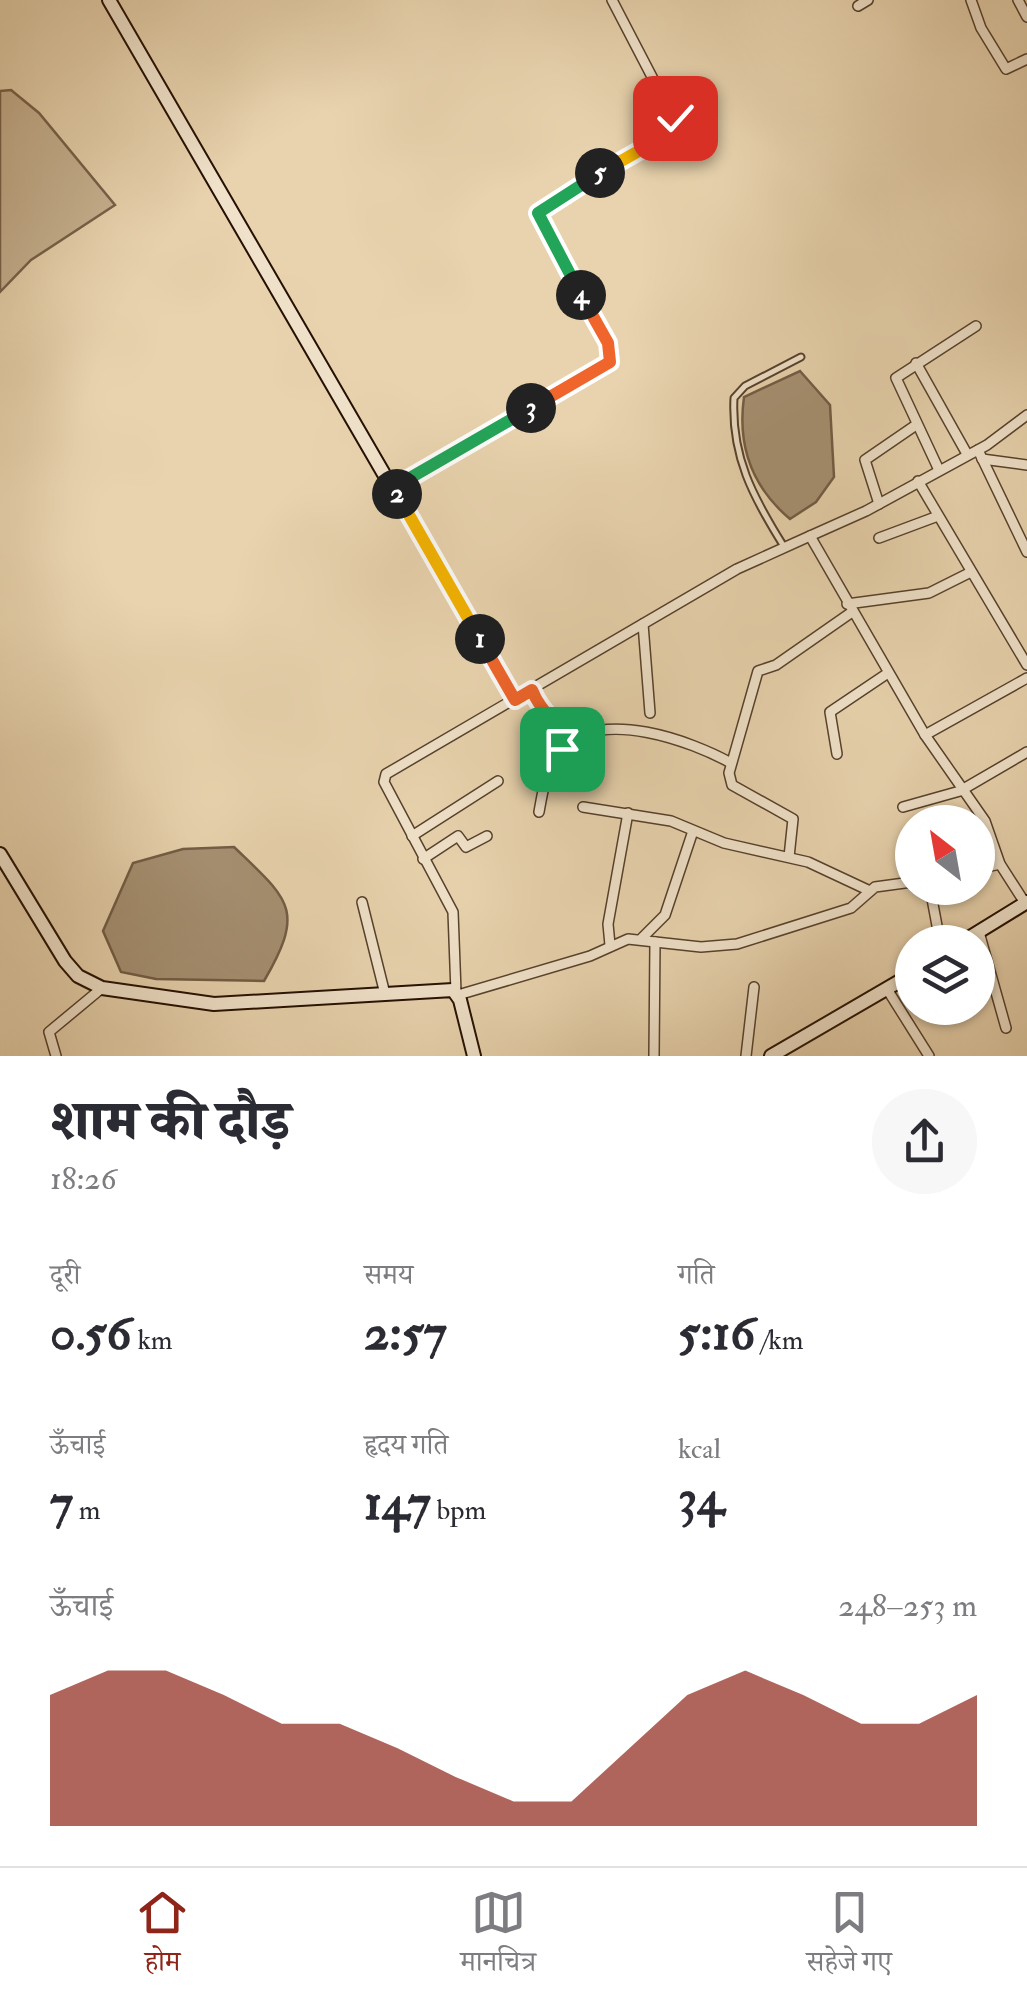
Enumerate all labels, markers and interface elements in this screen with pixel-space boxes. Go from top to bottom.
pin [633,76,718,161]
icon: check [648,91,703,146]
pin: 5 [575,148,625,198]
text: 5 [594,155,606,190]
pin: 4 [556,270,606,320]
text: 4 [573,277,589,312]
pin: 3 [506,383,556,433]
text: 3 [526,390,536,425]
pin: 2 [372,469,422,519]
text: 2 [390,476,404,511]
pin: 1 [455,614,505,664]
text: 1 [475,621,485,656]
pin [520,707,605,792]
icon: arrive [535,722,590,777]
north arrow [895,805,995,905]
map controls [895,805,995,1025]
button: layers [895,925,995,1025]
text: शाम की दौड़ [50,1087,290,1156]
button: share [872,1089,977,1194]
text: 18:26 [50,1159,117,1199]
text: दूरी [50,1258,80,1293]
text: समय [364,1258,413,1293]
text: गति [678,1258,715,1293]
text: 0.56 [50,1302,132,1365]
text: 2:57 [364,1302,447,1365]
text: 5:16 [678,1302,755,1365]
text: km [132,1323,173,1358]
text: /km [755,1323,803,1358]
text: ऊँचाई [50,1428,105,1463]
text: हृदय गति [364,1428,448,1463]
text: kcal [678,1432,721,1467]
text: 34 [678,1467,724,1530]
text: 7 [50,1472,73,1535]
text: 147 [364,1472,431,1535]
text: m [73,1493,101,1528]
text: bpm [431,1493,486,1528]
text: ऊँचाई [50,1586,113,1626]
text: 248–253 m [838,1586,977,1626]
tab: होम [135,1885,190,1989]
tab: मानचित्र [460,1885,536,1989]
tab: सहेजे गए [806,1885,892,1989]

